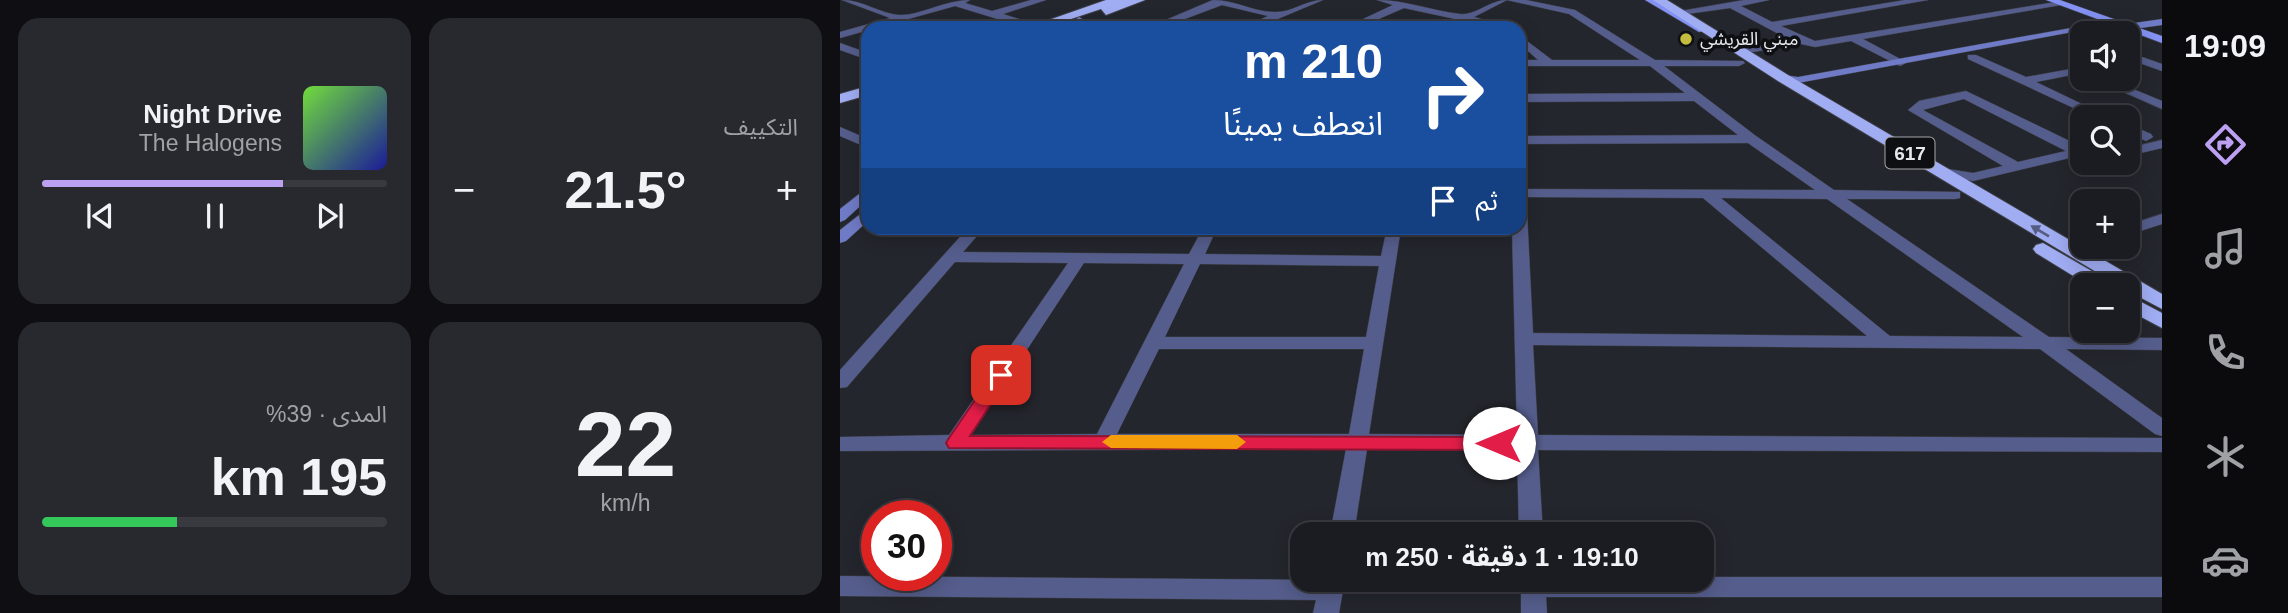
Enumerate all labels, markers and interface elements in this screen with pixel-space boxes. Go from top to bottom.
map controls [2070,21,2140,343]
button: sound [2070,21,2140,91]
text: 19:09 [2184,28,2266,64]
place label: مبني القريشي [1700,29,1798,52]
marker: مبني القريشي [1678,31,1694,47]
text: 210 m [1244,34,1383,88]
icon: right [1407,49,1498,140]
text: Night Drive [143,99,282,129]
button: search [2070,105,2140,175]
text: انعطف يمينًا [1223,106,1383,142]
text: التكييف [724,114,798,140]
icon: directions [2201,120,2250,169]
text: The Halogens [139,130,282,156]
road number: 617 [1886,138,1934,168]
text: 21.5° [564,161,687,219]
text: − [453,169,475,211]
text: + [776,169,798,211]
icon: arrive [1424,182,1462,220]
text: ثم [1476,186,1498,216]
button: + [2070,189,2140,259]
icon: previous [81,197,119,235]
icon: pause [196,197,234,235]
icon: next [311,197,349,235]
one-way arrow [2030,224,2049,237]
icon: music [2201,224,2250,273]
button: − [2070,273,2140,343]
icon: phone [2201,328,2250,377]
pin [971,345,1031,405]
icon: arrive [982,356,1020,394]
text: 22 [575,394,676,495]
text: المدى · 39% [266,401,387,427]
position arrow [1462,406,1536,480]
icon: climate [2201,432,2250,481]
text: 195 km [211,448,387,506]
text: km/h [601,490,650,516]
speed limit sign: 30 [861,500,952,591]
icon: car [2201,536,2250,585]
text: 19:10 · 1 دقيقة · 250 m [1365,542,1639,572]

